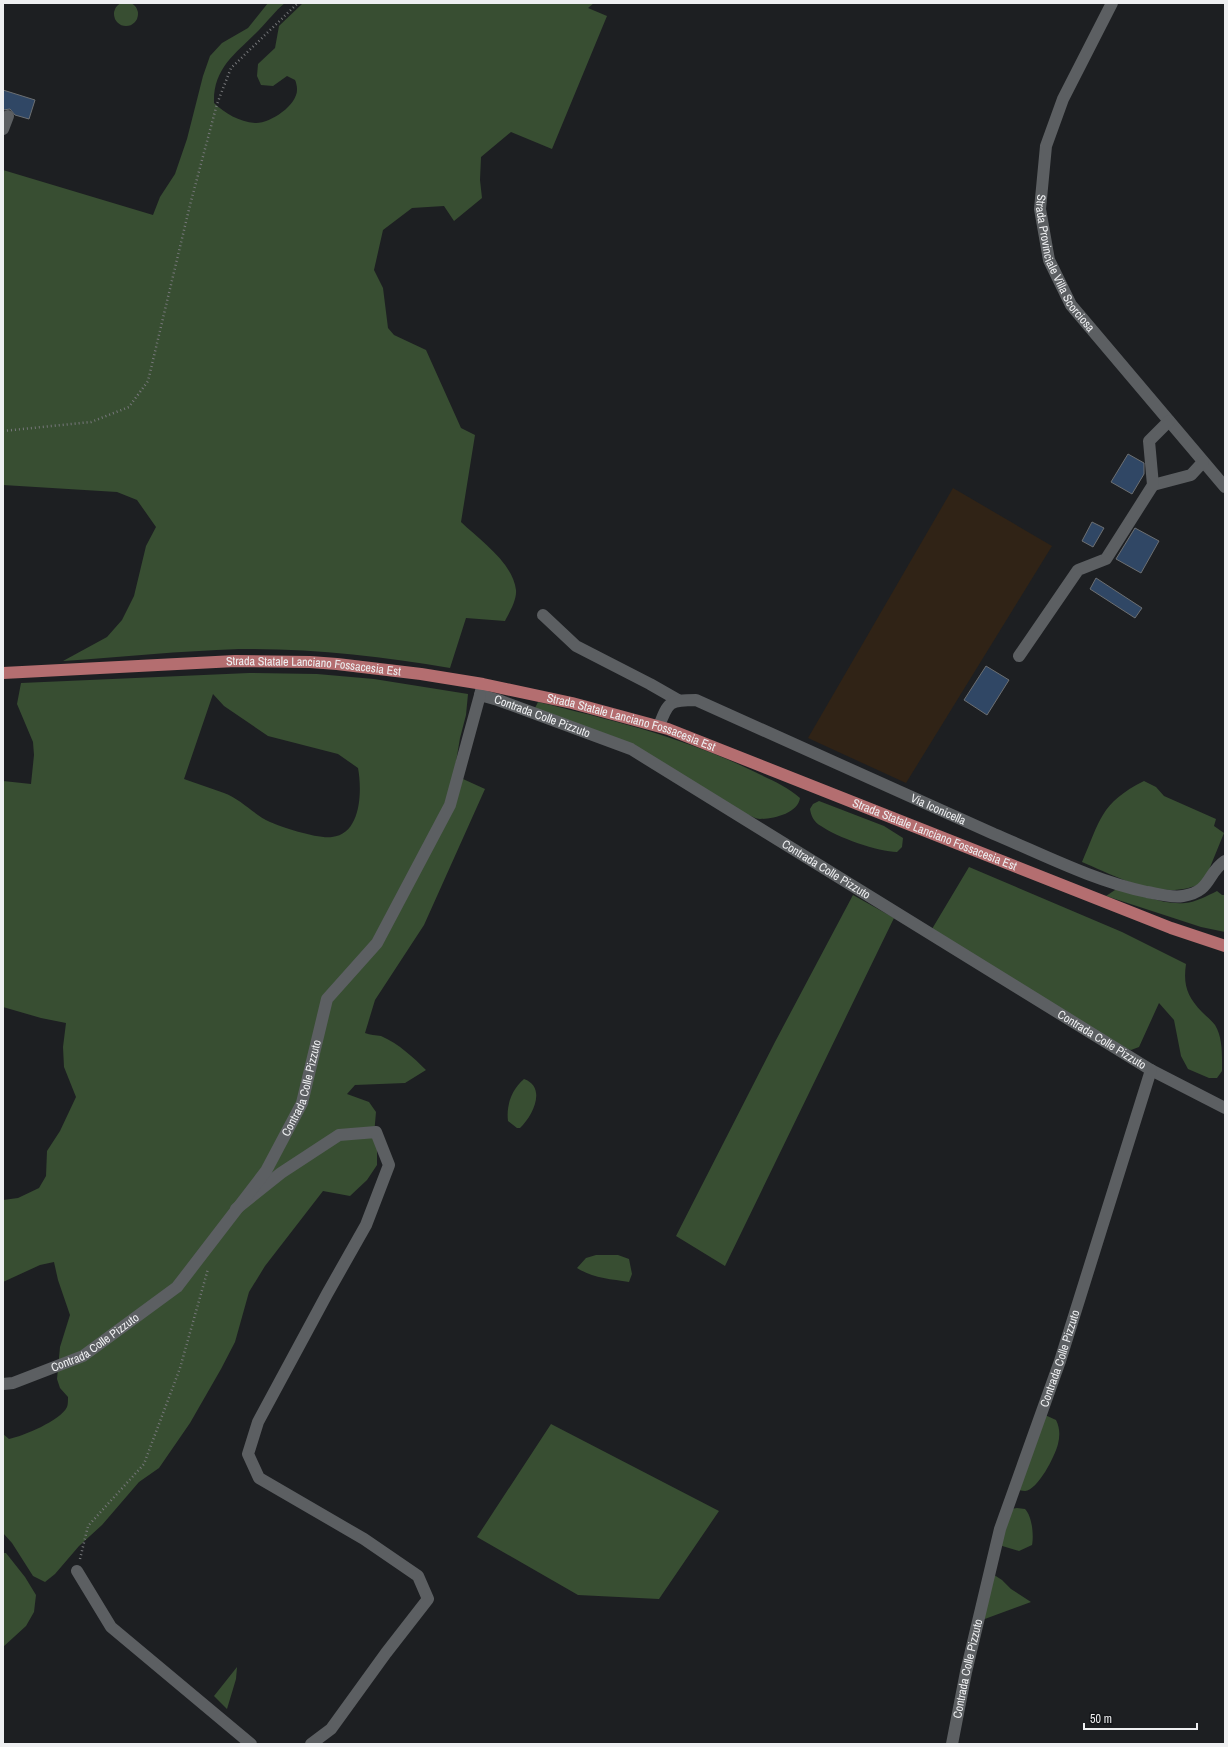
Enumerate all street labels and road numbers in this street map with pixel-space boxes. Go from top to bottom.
street label: Strada Provinciale Villa Scorciosa [1032,194,1099,336]
street label: Strada Statale Lanciano Fossacesia Est [226,653,402,680]
street label: Strada Statale Lanciano Fossacesia Est [545,690,718,755]
street label: Contrada Colle Pizzuto [492,691,593,741]
street label: Via Iconicella [908,790,969,829]
street label: Strada Statale Lanciano Fossacesia Est [850,795,1019,874]
street label: Contrada Colle Pizzuto [779,836,873,903]
street label: Contrada Colle Pizzuto [1054,1006,1149,1073]
street label: Contrada Colle Pizzuto [278,1038,325,1139]
street label: Contrada Colle Pizzuto [1036,1308,1083,1409]
street label: Contrada Colle Pizzuto [49,1310,142,1376]
street label: Contrada Colle Pizzuto [949,1617,986,1720]

